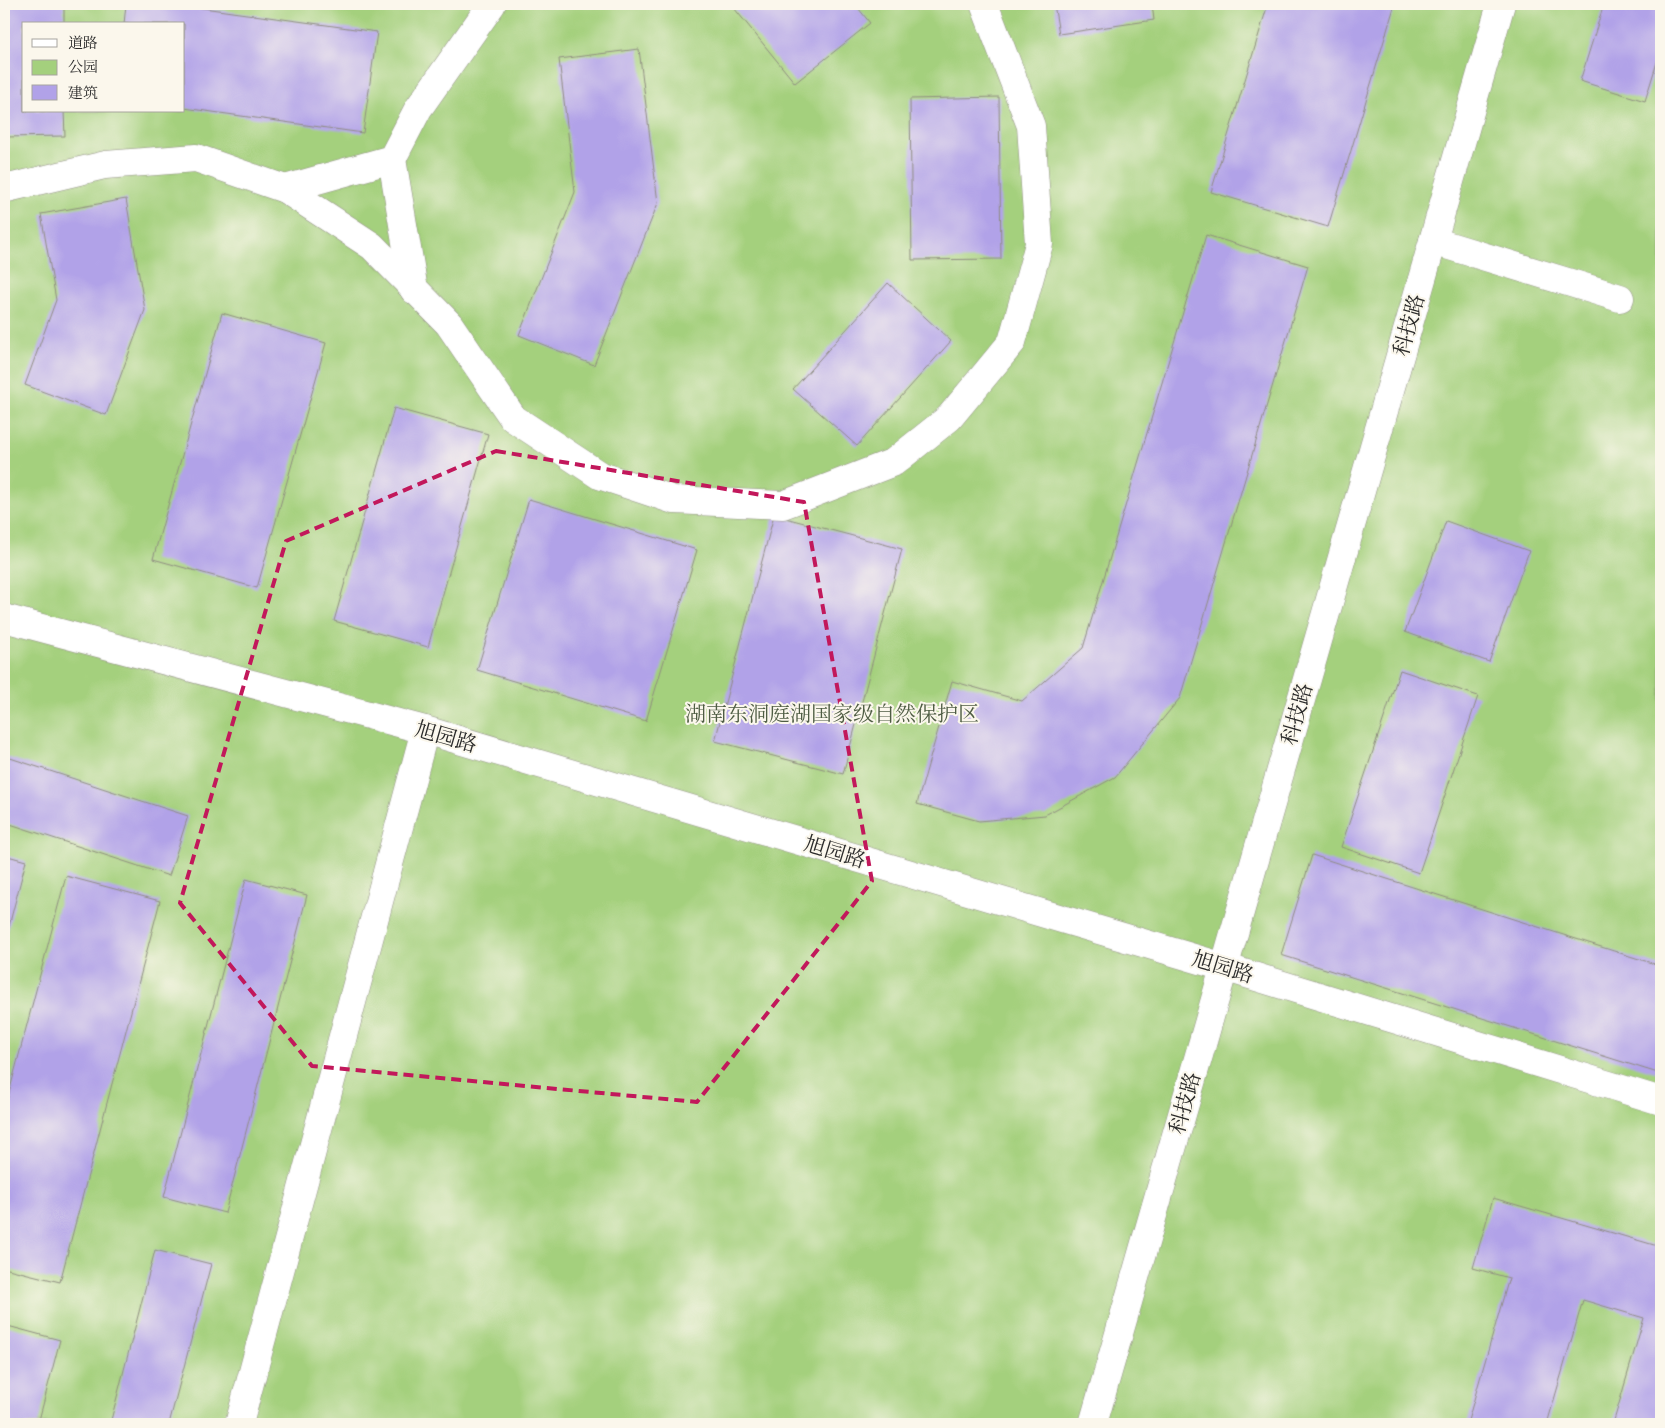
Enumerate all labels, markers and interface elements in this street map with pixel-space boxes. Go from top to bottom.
legend [22,22,185,112]
text: 道路 [68,34,98,53]
text: 公园 [68,58,98,77]
text: 建筑 [68,84,98,103]
street label: 科技路 [1388,291,1431,359]
street label: 科技路 [1276,680,1319,748]
park label: 湖南东洞庭湖国家级自然保护区 [685,701,979,728]
street label: 旭园路 [412,716,480,759]
street label: 旭园路 [801,830,869,875]
street label: 旭园路 [1189,945,1257,990]
street label: 科技路 [1164,1069,1207,1137]

